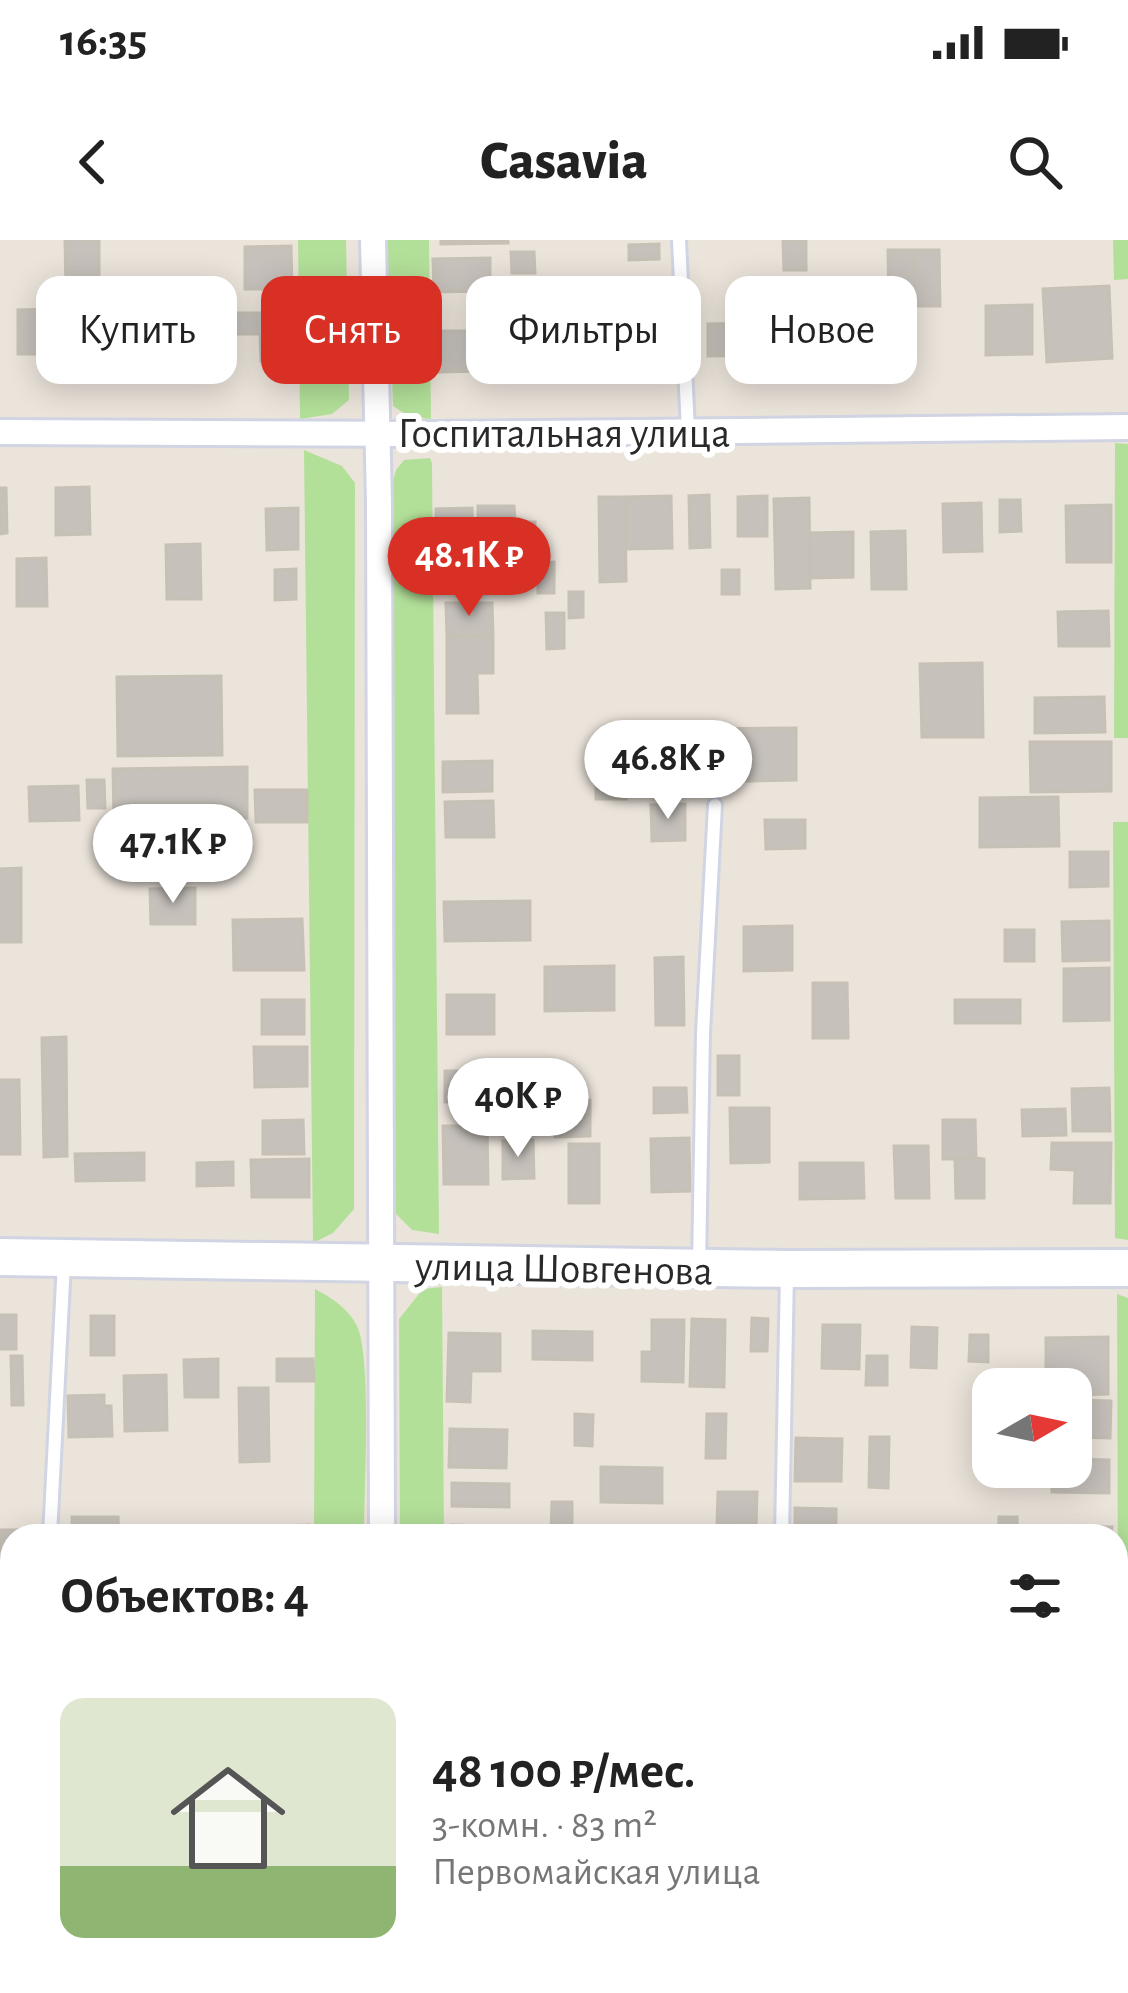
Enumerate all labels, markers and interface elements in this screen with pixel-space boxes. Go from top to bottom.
text: 16:35 [60,19,147,64]
icon: back [60,129,126,195]
icon: search [1002,129,1068,195]
text: Casavia [480,135,648,189]
chip: Купить [36,276,237,384]
chip: Снять [261,276,442,384]
chip: Фильтры [466,276,701,384]
chip: Новое [725,276,917,384]
street label: Госпитальная улица [398,413,730,455]
pin: 48.1K ₽ [358,517,580,619]
text: 48.1K ₽ [415,536,523,575]
pin: 46.8K ₽ [557,720,779,822]
text: 46.8K ₽ [611,739,725,778]
pin: 47.1K ₽ [62,804,284,906]
text: 47.1K ₽ [120,823,226,862]
pin: 40K ₽ [434,1058,602,1160]
text: 40K ₽ [475,1077,561,1116]
street label: улица Шовгенова [414,1245,713,1293]
north arrow [972,1368,1092,1488]
map controls [972,1368,1092,1488]
icon: filters [1002,1563,1068,1629]
text: Объектов: 4 [60,1571,309,1622]
icon: home [156,1746,300,1890]
text: 48 100 ₽/мес. [432,1746,695,1797]
text: 3-комн. · 83 m² [432,1806,657,1845]
text: Первомайская улица [432,1853,760,1892]

